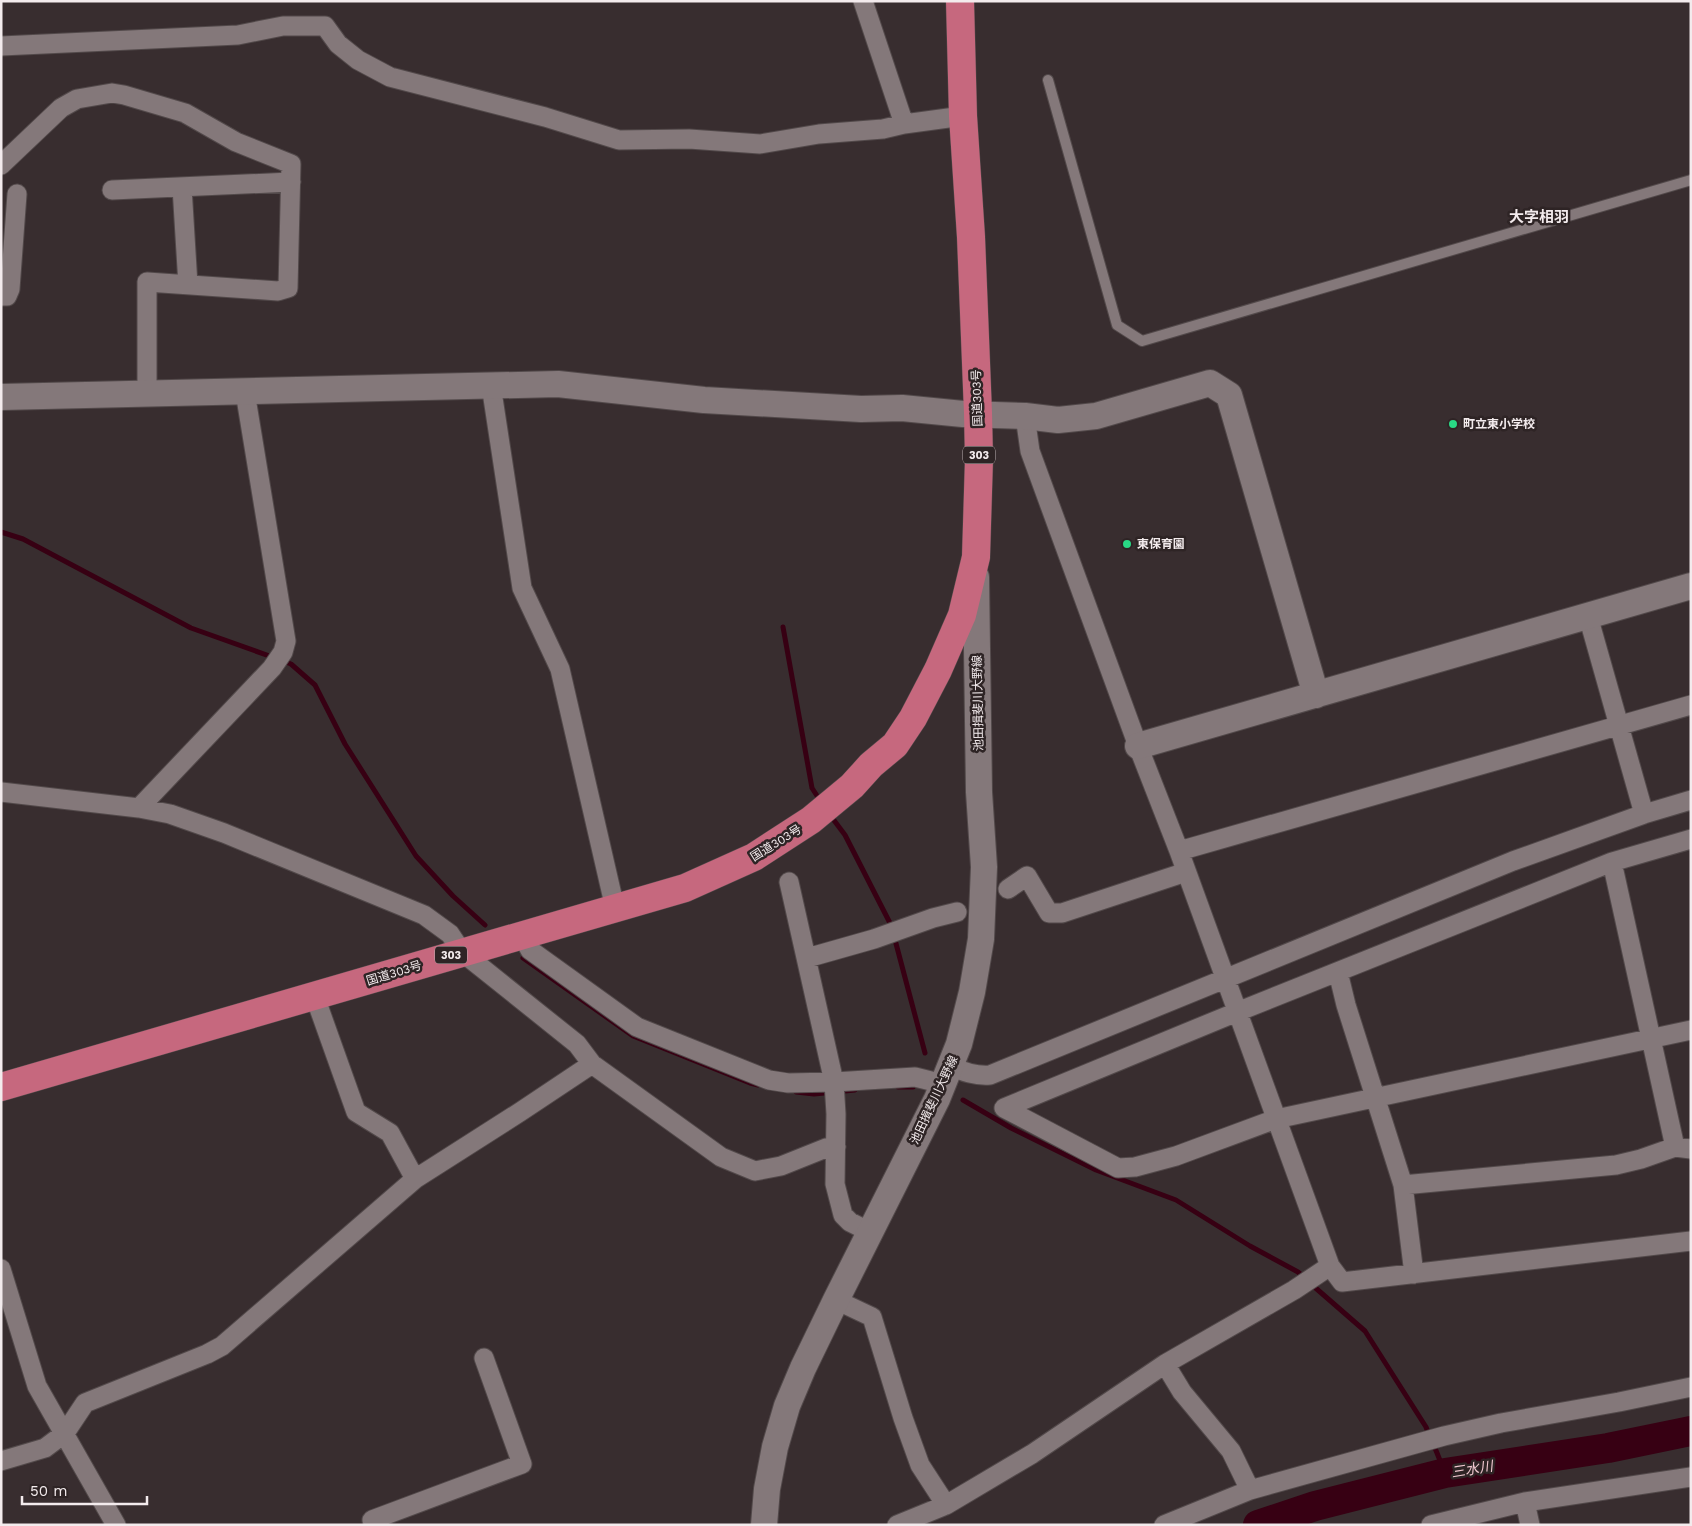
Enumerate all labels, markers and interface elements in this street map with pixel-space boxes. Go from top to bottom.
district label: 大字相羽 [1509,208,1569,226]
street label: 国道303号 [969,369,985,427]
place label: 町立東小学校 [1463,417,1535,431]
marker: 町立東小学校 [1447,418,1459,430]
road number: 303 [963,446,995,464]
place label: 東保育園 [1137,537,1185,551]
marker: 東保育園 [1121,538,1133,550]
street label: 池田揖斐川大野線 [970,655,986,751]
street label: 国道303号 [748,822,804,864]
road number: 303 [435,946,467,964]
street label: 国道303号 [365,958,423,988]
street label: 池田揖斐川大野線 [907,1054,961,1146]
water label: 三水川 [1450,1458,1496,1480]
scale bar [22,1474,148,1506]
text: 50 m [30,1482,67,1500]

